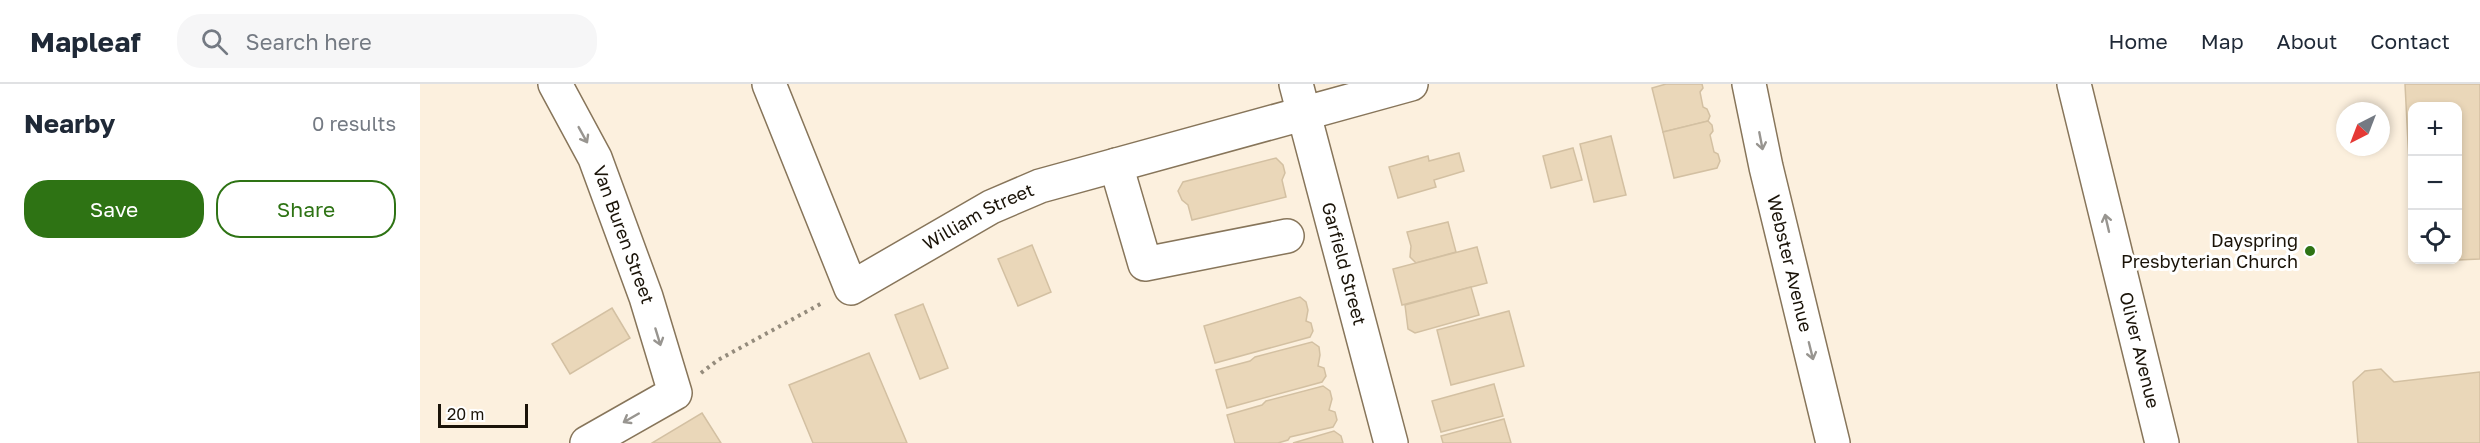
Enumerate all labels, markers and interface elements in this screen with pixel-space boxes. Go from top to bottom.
search box [177,14,597,68]
text: Mapleaf [30,25,141,58]
icon: search [198,25,231,58]
text: Search here [246,28,372,55]
text: Home [2108,28,2168,54]
text: Map [2201,28,2244,54]
text: About [2277,28,2337,54]
text: Contact [2370,28,2450,54]
north arrow [2336,102,2390,156]
map controls [2408,102,2462,264]
button: + [2408,102,2462,156]
text: Nearby [24,108,115,139]
text: 0 results [312,111,396,135]
one-way arrow [578,126,589,144]
one-way arrow [1756,131,1767,151]
button: − [2408,156,2462,210]
street label: Van Buren Street [589,162,659,306]
street label: William Street [919,178,1037,254]
button: Save [24,180,204,238]
button: Share [216,180,396,238]
street label: Webster Avenue [1763,192,1818,334]
street label: Garfield Street [1318,200,1371,328]
button: locate [2408,210,2462,264]
one-way arrow [2100,214,2112,233]
place label: Dayspring Presbyterian Church [2121,229,2298,272]
marker: Dayspring Presbyterian Church [2303,244,2317,258]
street label: Oliver Avenue [2115,289,2165,410]
one-way arrow [653,327,664,346]
one-way arrow [1805,342,1817,361]
scale bar [438,401,528,428]
text: 20 m [447,404,484,424]
one-way arrow [623,412,640,424]

